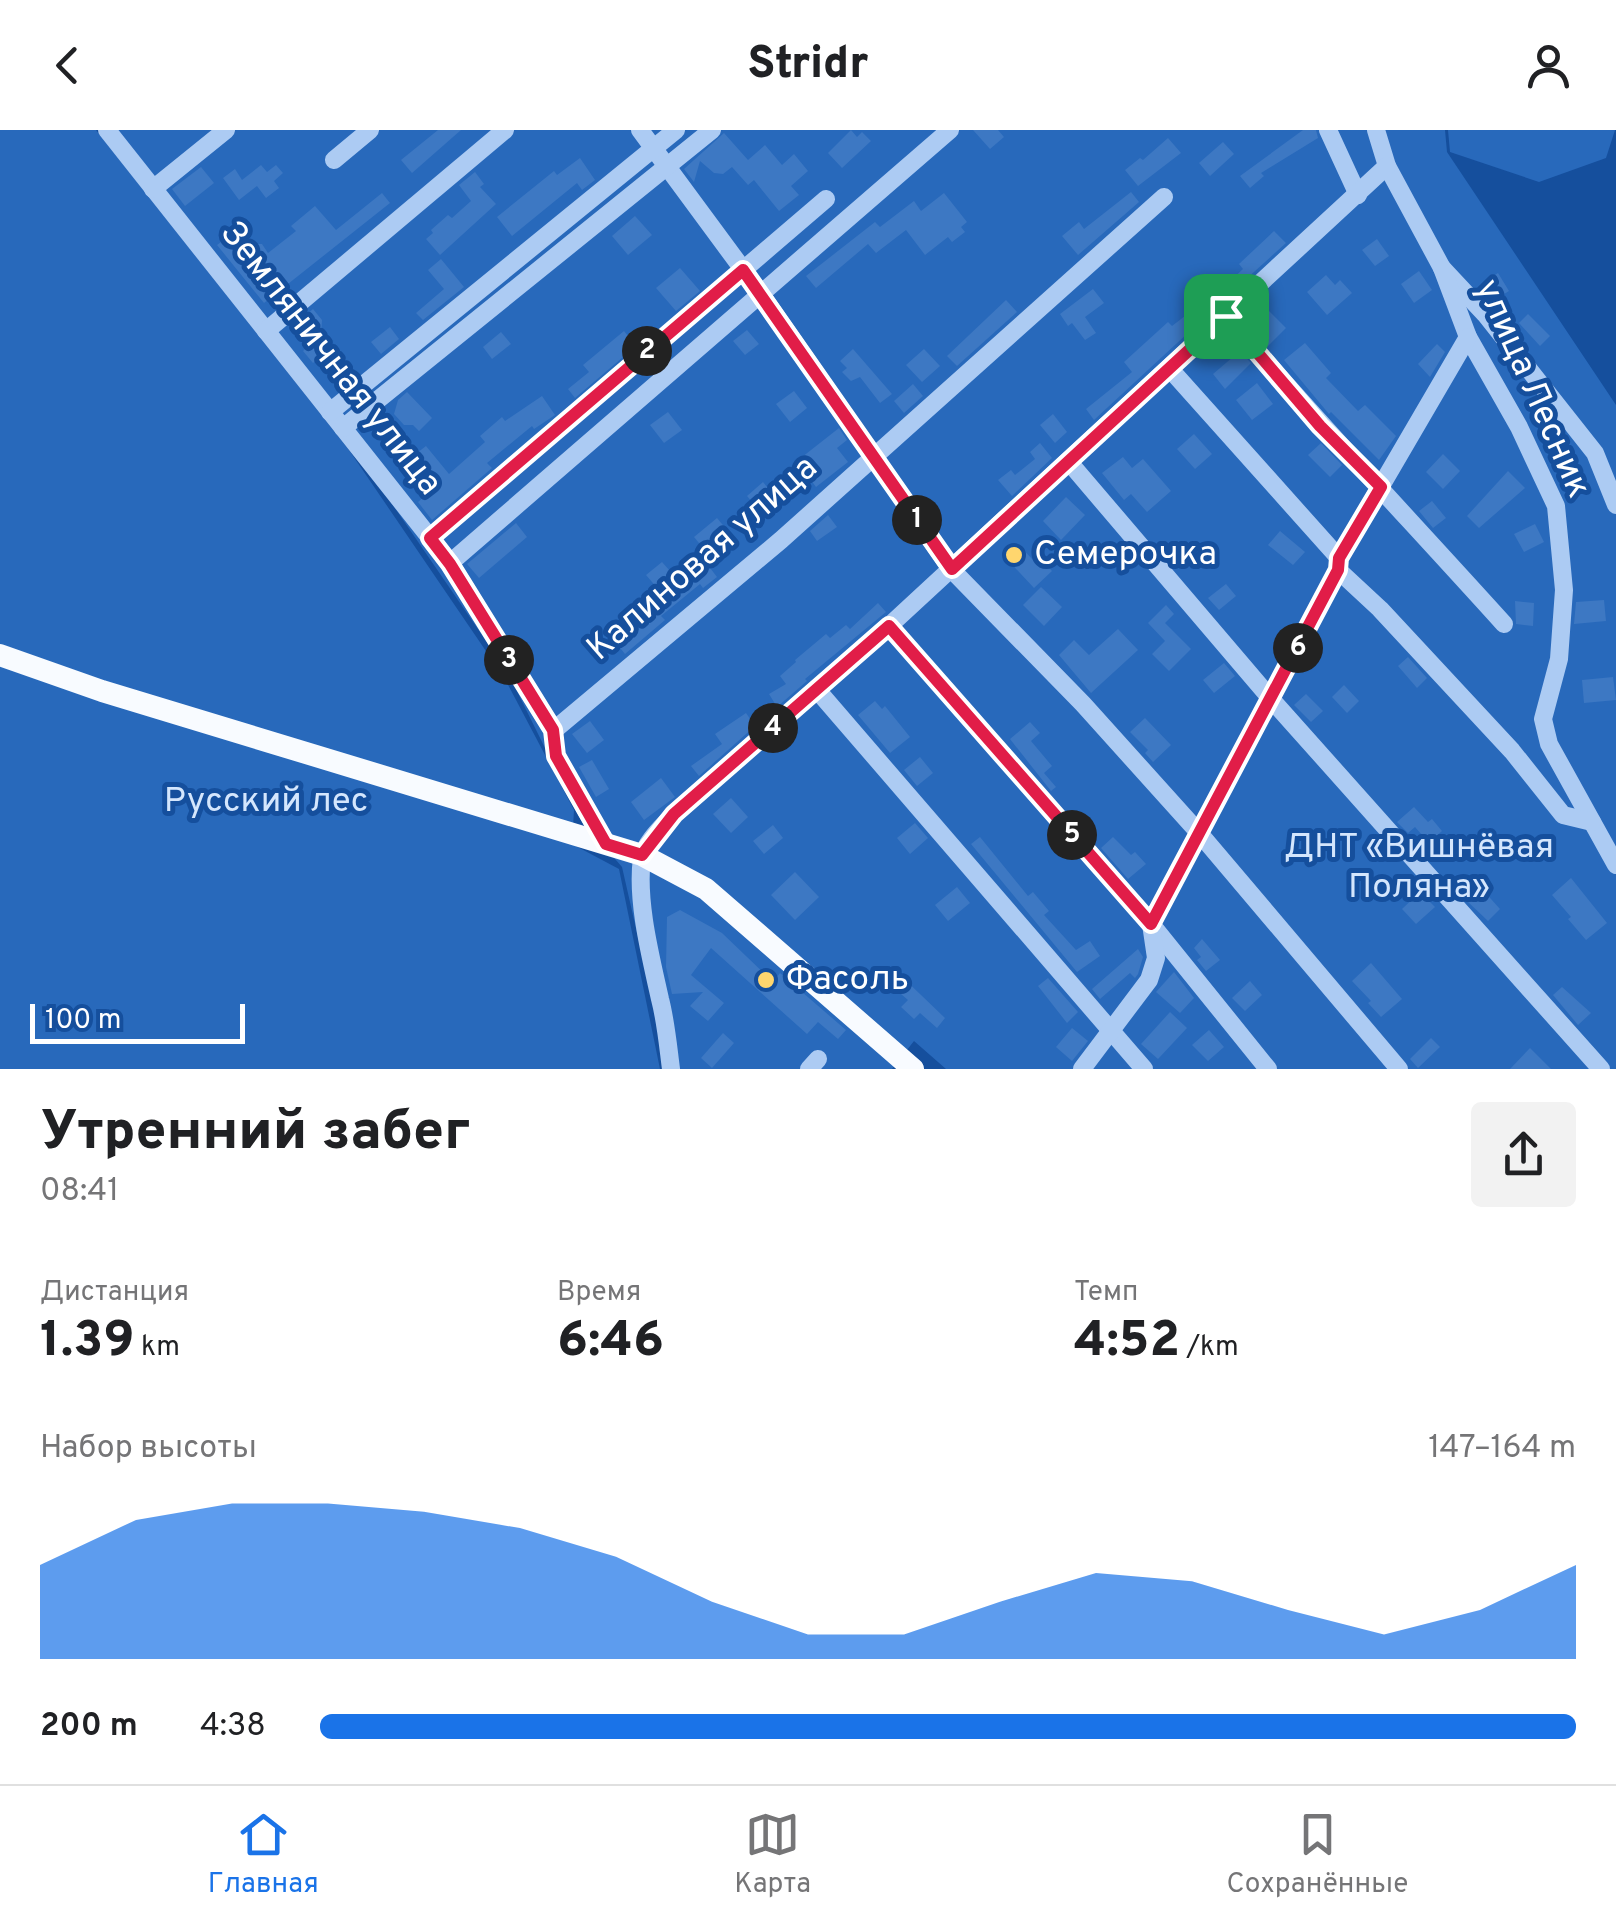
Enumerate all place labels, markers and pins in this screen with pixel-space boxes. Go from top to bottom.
pin [1184,274,1269,359]
pin: 2 [622,326,672,376]
pin: 1 [892,495,942,545]
place label: Семерочка [1034,533,1217,577]
marker: Семерочка [1003,544,1025,566]
pin: 6 [1273,623,1323,673]
pin: 3 [484,635,534,685]
pin: 4 [748,703,798,753]
pin: 5 [1047,810,1097,860]
place label: Фасоль [786,958,909,1002]
marker: Фасоль [755,969,777,991]

